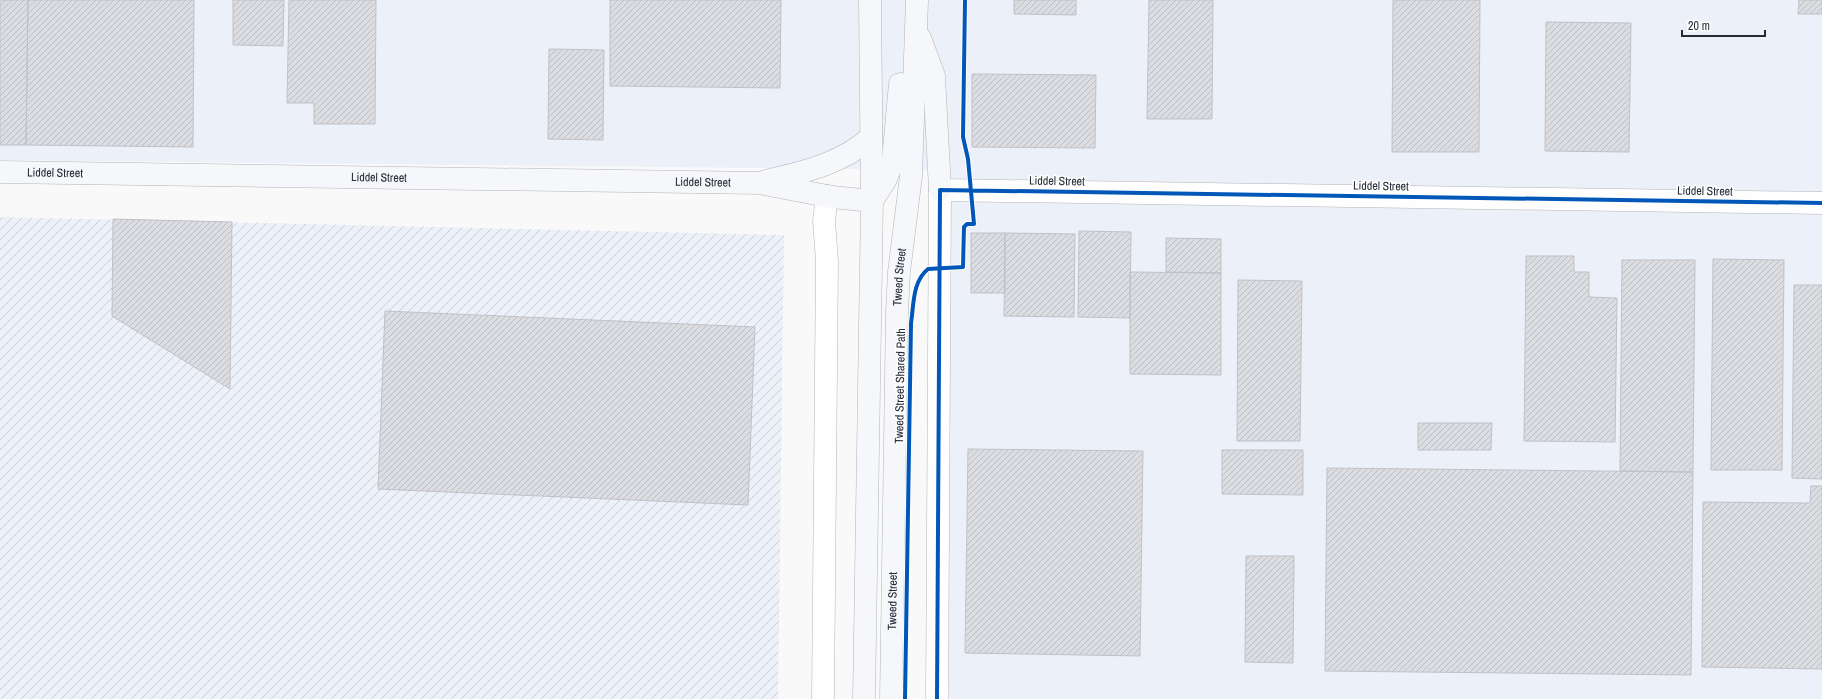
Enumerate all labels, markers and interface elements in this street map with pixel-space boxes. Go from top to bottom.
scale bar [1682,12,1765,38]
text: 20 m [1688,18,1710,34]
street label: Liddel Street [27,164,83,181]
street label: Liddel Street [351,169,407,186]
street label: Liddel Street [1029,173,1085,189]
street label: Liddel Street [675,174,731,191]
street label: Liddel Street [1353,178,1409,194]
street label: Liddel Street [1677,183,1733,199]
street label: Tweed Street [889,247,910,307]
street label: Tweed Street Shared Path [891,328,909,444]
street label: Tweed Street [884,572,901,630]

